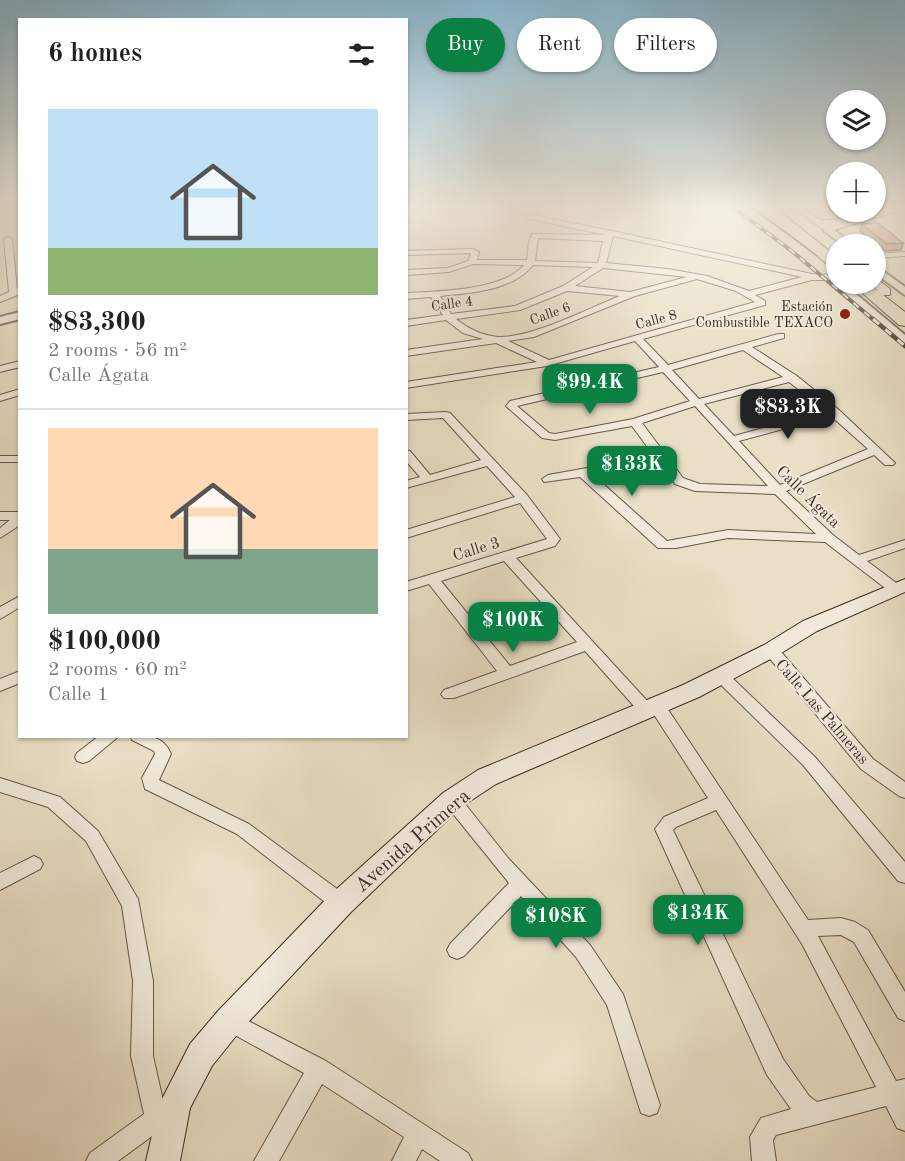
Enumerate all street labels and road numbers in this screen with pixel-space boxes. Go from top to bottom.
street label: Calle 4 [430,294,474,314]
street label: Calle 6 [528,300,573,328]
street label: Calle 8 [634,308,679,332]
street label: Calle Ágata [773,461,845,532]
street label: Calle 3 [451,535,502,565]
street label: Calle Las Palmeras [772,657,871,768]
street label: Avenida Primera [352,786,475,897]

